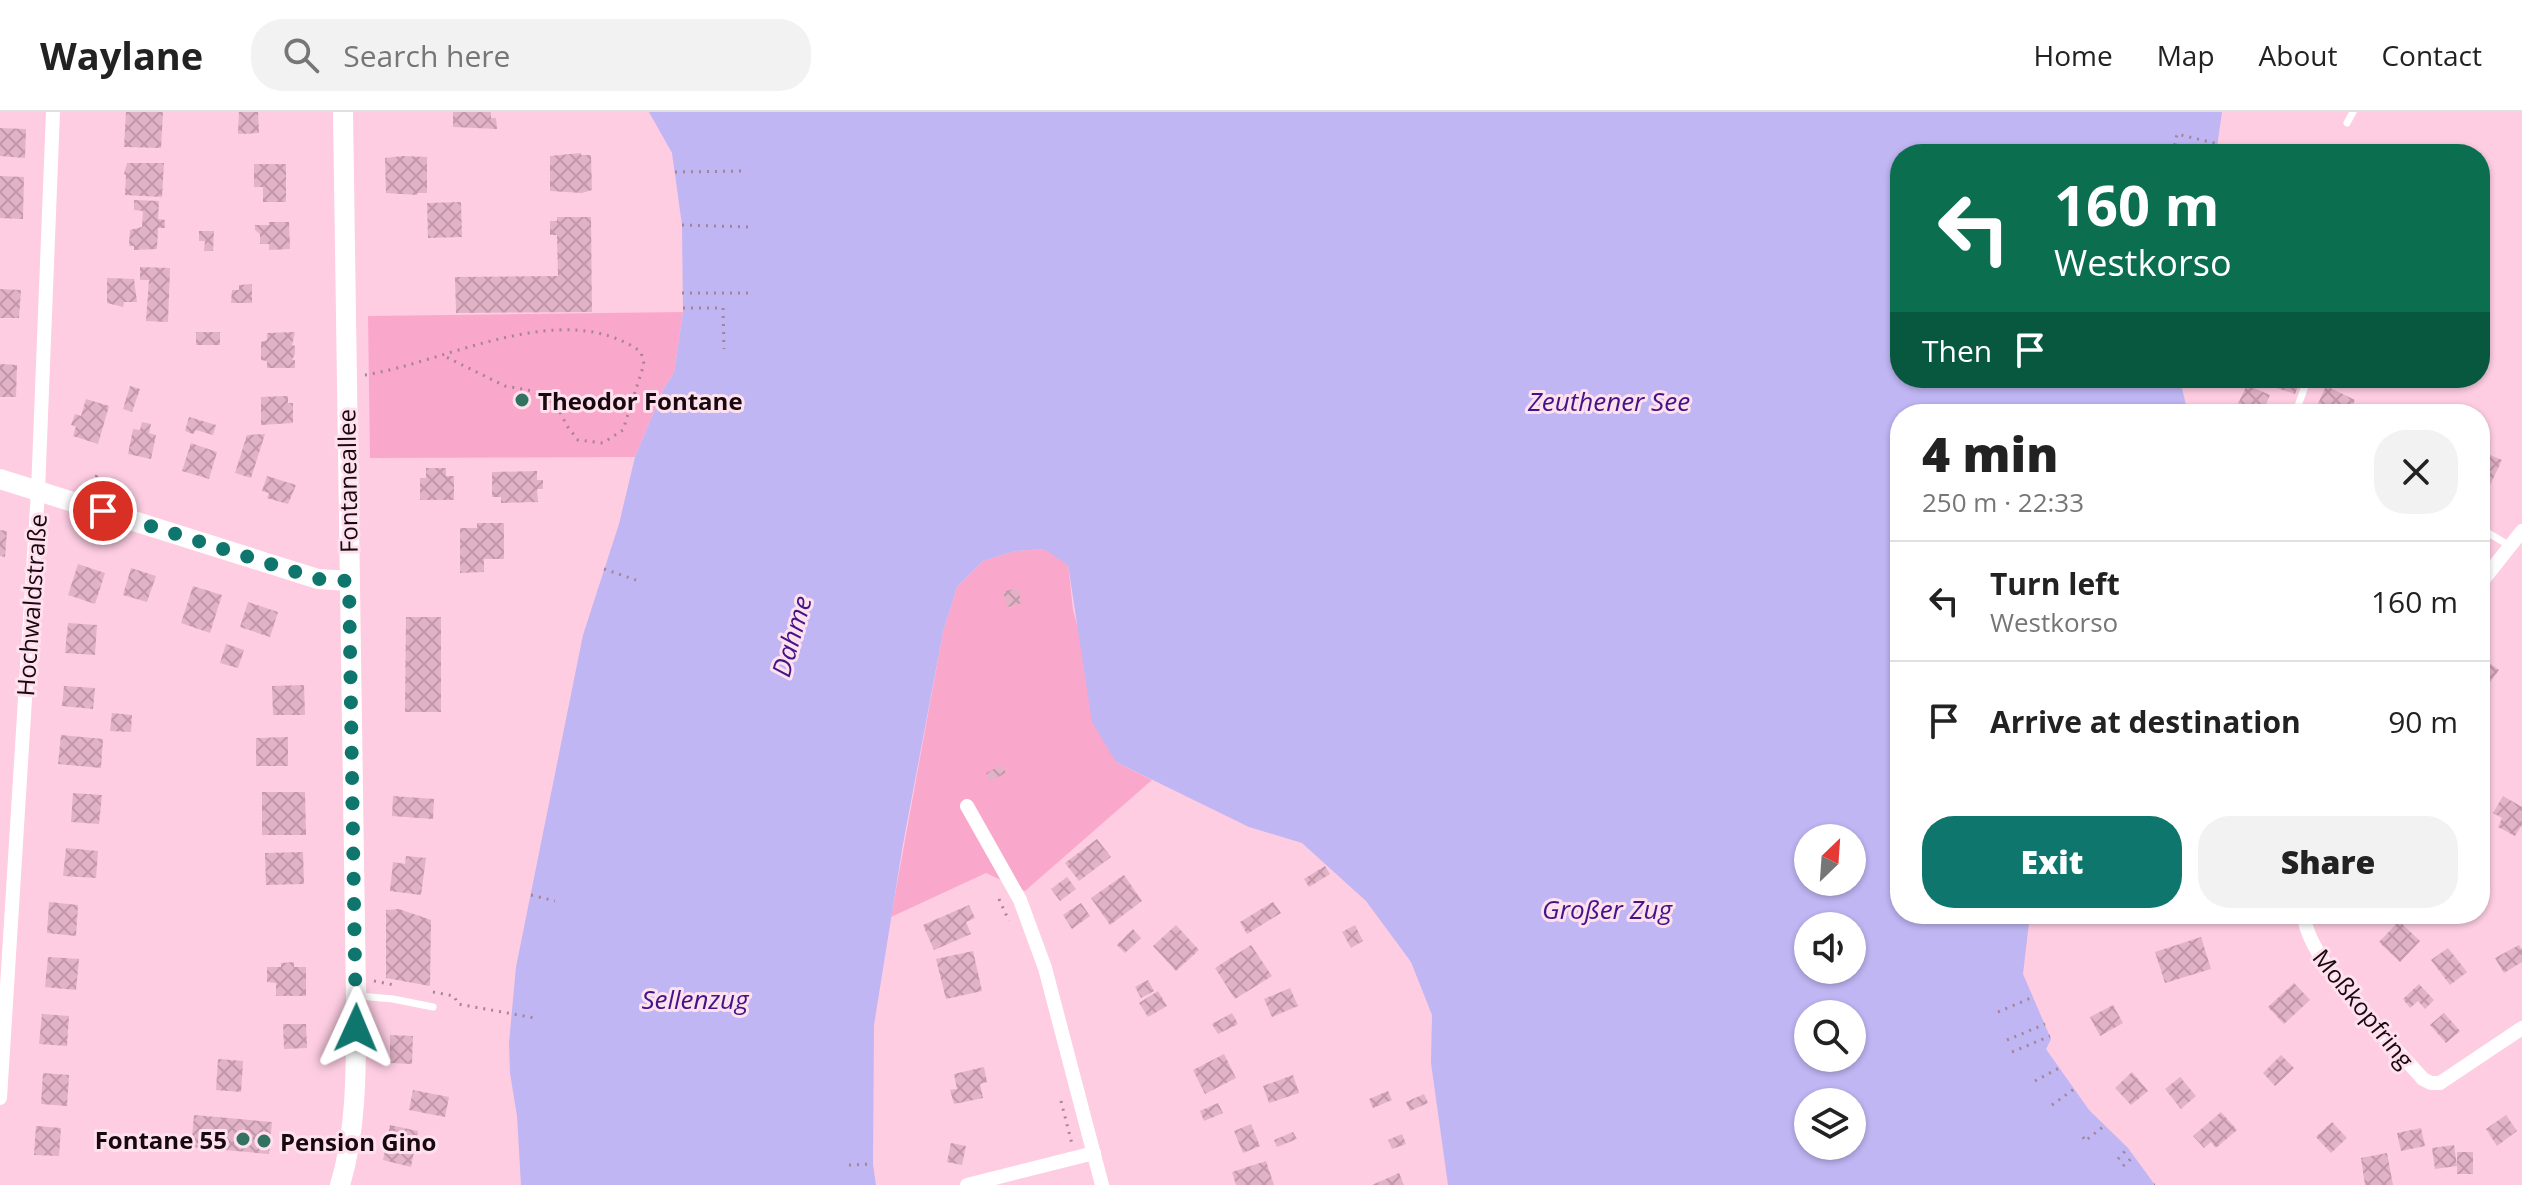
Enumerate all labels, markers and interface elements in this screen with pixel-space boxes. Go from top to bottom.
search box [251,19,811,91]
text: Waylane [40,29,203,81]
icon: search [279,33,323,77]
text: Search here [343,35,510,76]
text: Home [2034,36,2113,74]
text: Map [2157,36,2215,74]
text: About [2259,36,2337,74]
text: Contact [2381,36,2482,74]
text: 160 m [2054,166,2220,242]
icon: left [1922,176,2026,280]
text: Westkorso [2054,238,2232,287]
icon: arrive [2008,328,2052,372]
text: Then [1922,330,1992,371]
water label: Zeuthener See [1527,383,1690,419]
place label: Theodor Fontane [538,384,743,417]
marker: Theodor Fontane [513,391,531,409]
street label: Fontaneallee [329,409,365,553]
text: 4 min [1922,421,2058,486]
button: close [2374,430,2458,514]
pin [69,477,137,545]
text: 250 m · 22:33 [1922,484,2084,520]
icon: arrive [81,489,125,533]
street label: Hochwaldstraße [8,513,54,697]
text: Turn left [1990,563,2120,604]
icon: left [1922,579,1966,623]
text: 160 m [2371,581,2458,622]
water label: Dahme [762,591,820,681]
text: Westkorso [1990,604,2118,640]
icon: arrive [1922,699,1966,743]
text: Arrive at destination [1990,701,2301,742]
text: 90 m [2388,701,2458,742]
button: Exit [1922,816,2182,908]
button: Share [2198,816,2458,908]
north arrow [1794,824,1866,896]
map controls [1794,824,1866,1160]
water label: Großer Zug [1542,891,1673,927]
button: sound [1794,912,1866,984]
street label: Moßkopfring [2306,942,2422,1074]
water label: Sellenzug [641,981,750,1017]
position arrow [314,986,398,1070]
button: search [1794,1000,1866,1072]
button: layers [1794,1088,1866,1160]
place label: Fontane 55 [95,1123,227,1156]
place label: Pension Gino [280,1125,436,1158]
marker: Fontane 55 [234,1130,252,1148]
marker: Pension Gino [255,1132,273,1150]

